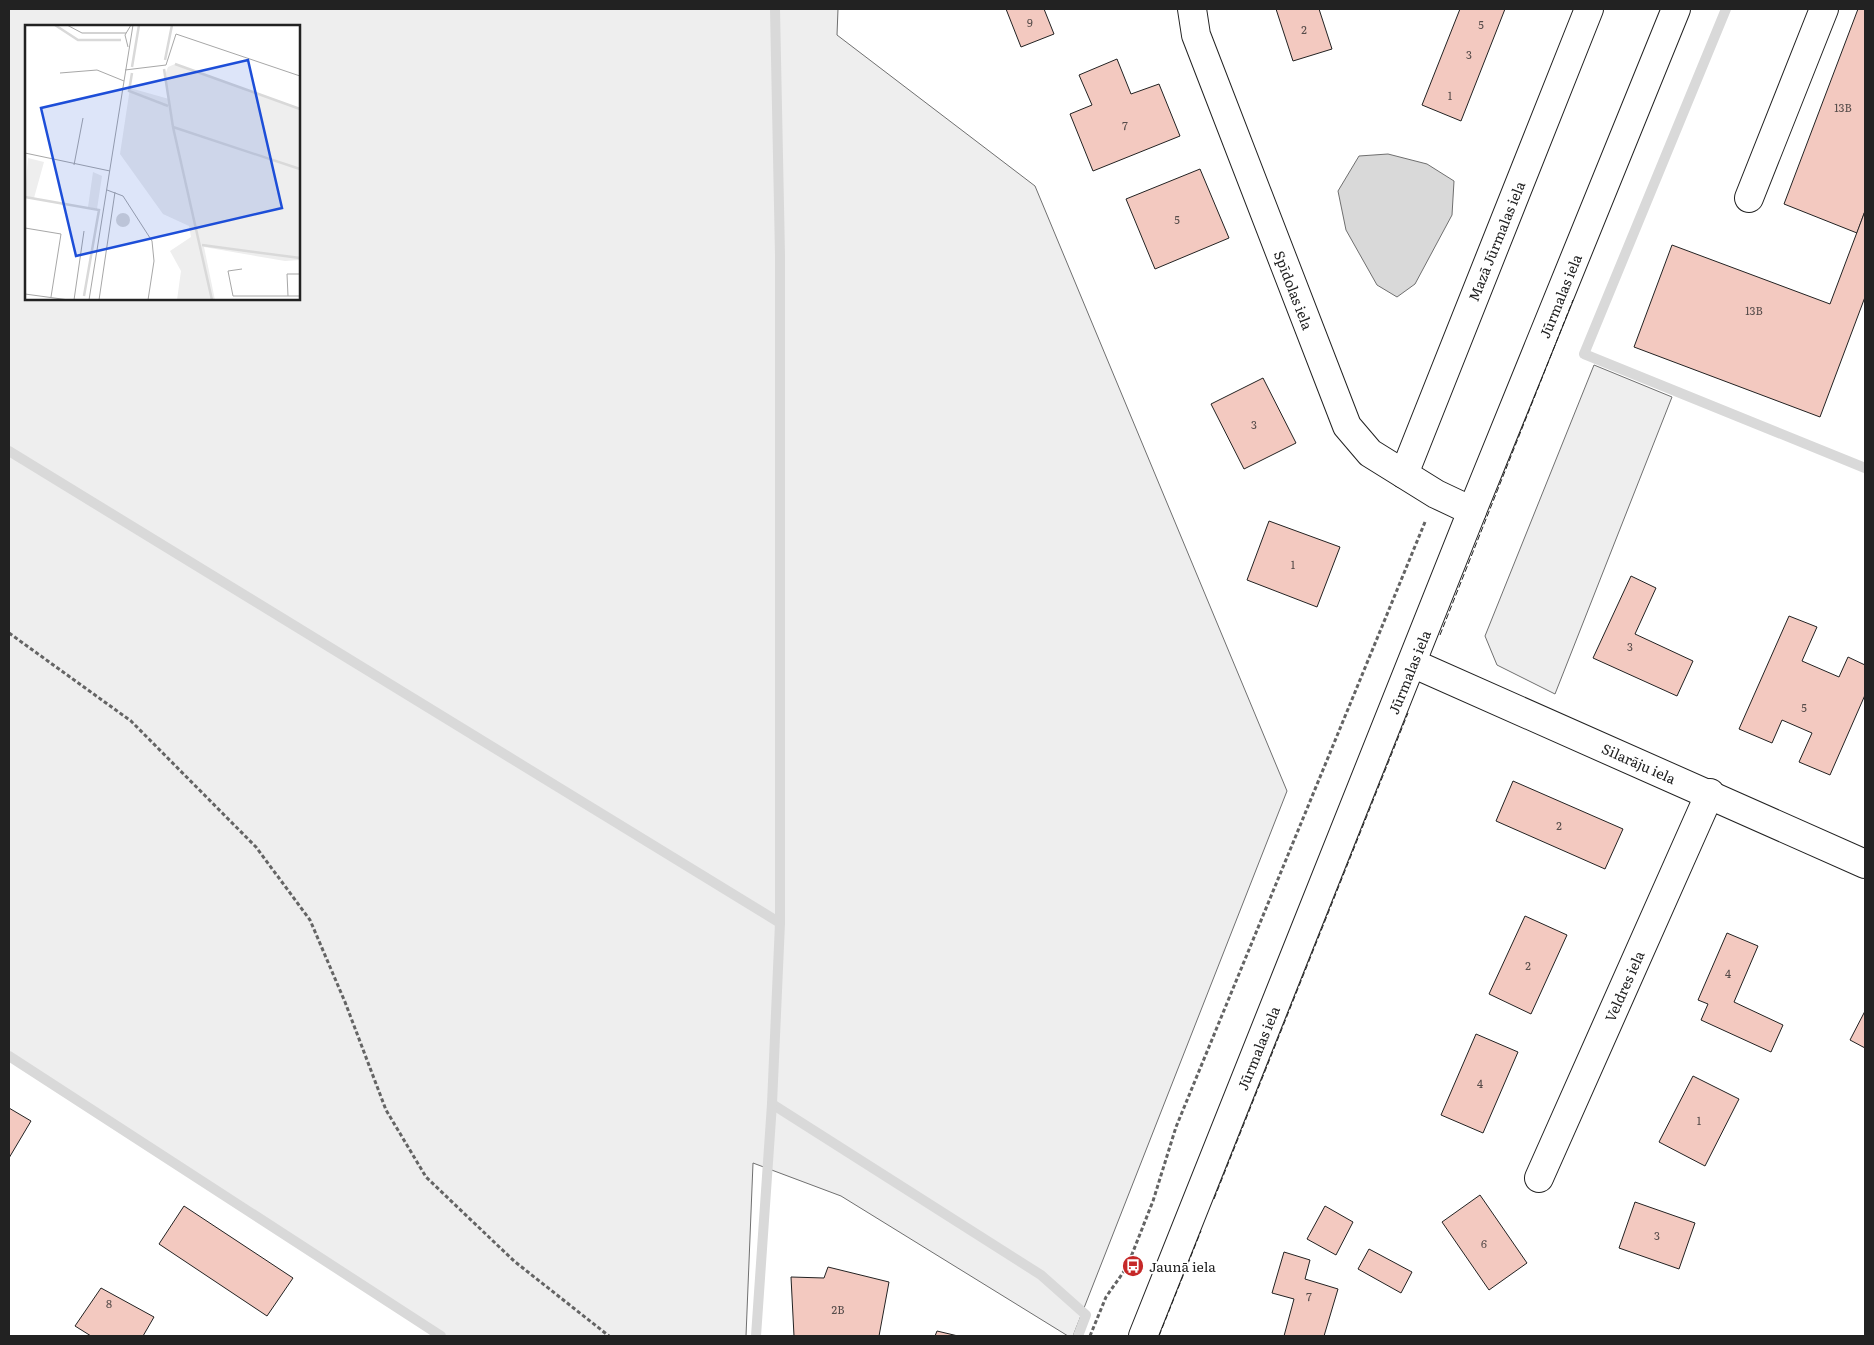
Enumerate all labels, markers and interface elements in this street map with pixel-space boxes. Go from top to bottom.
house number: 9 [1027,14,1033,30]
house number: 5 [1478,16,1484,32]
house number: 2 [1301,21,1307,37]
inset map [25,25,300,300]
house number: 3 [1466,46,1472,62]
house number: 1 [1448,87,1453,103]
house number: 13B [1834,99,1852,115]
house number: 7 [1122,117,1128,133]
street label: Mazā Jūrmalas iela [1463,178,1529,304]
house number: 5 [1174,211,1180,227]
street label: Spīdolas iela [1270,248,1318,333]
street label: Jūrmalas iela [1534,250,1586,341]
house number: 13B [1745,302,1763,318]
house number: 3 [1251,416,1257,432]
house number: 1 [1291,556,1296,572]
street label: Jūrmalas iela [1383,626,1435,717]
house number: 3 [1627,638,1633,654]
house number: 5 [1801,699,1807,715]
street label: Silarāju iela [1599,738,1680,788]
house number: 2 [1556,817,1562,833]
street label: Veldres iela [1599,947,1649,1025]
house number: 2 [1525,957,1531,973]
house number: 4 [1725,965,1731,981]
street label: Jūrmalas iela [1232,1002,1284,1093]
house number: 4 [1477,1075,1483,1091]
house number: 1 [1697,1112,1702,1128]
house number: 3 [1654,1227,1660,1243]
house number: 6 [1481,1235,1487,1251]
bus stop icon: Jaunā iela [1121,1254,1145,1278]
place label: Jaunā iela [1149,1256,1216,1276]
house number: 7 [1306,1288,1312,1304]
house number: 8 [106,1295,112,1311]
house number: 2B [832,1301,844,1317]

